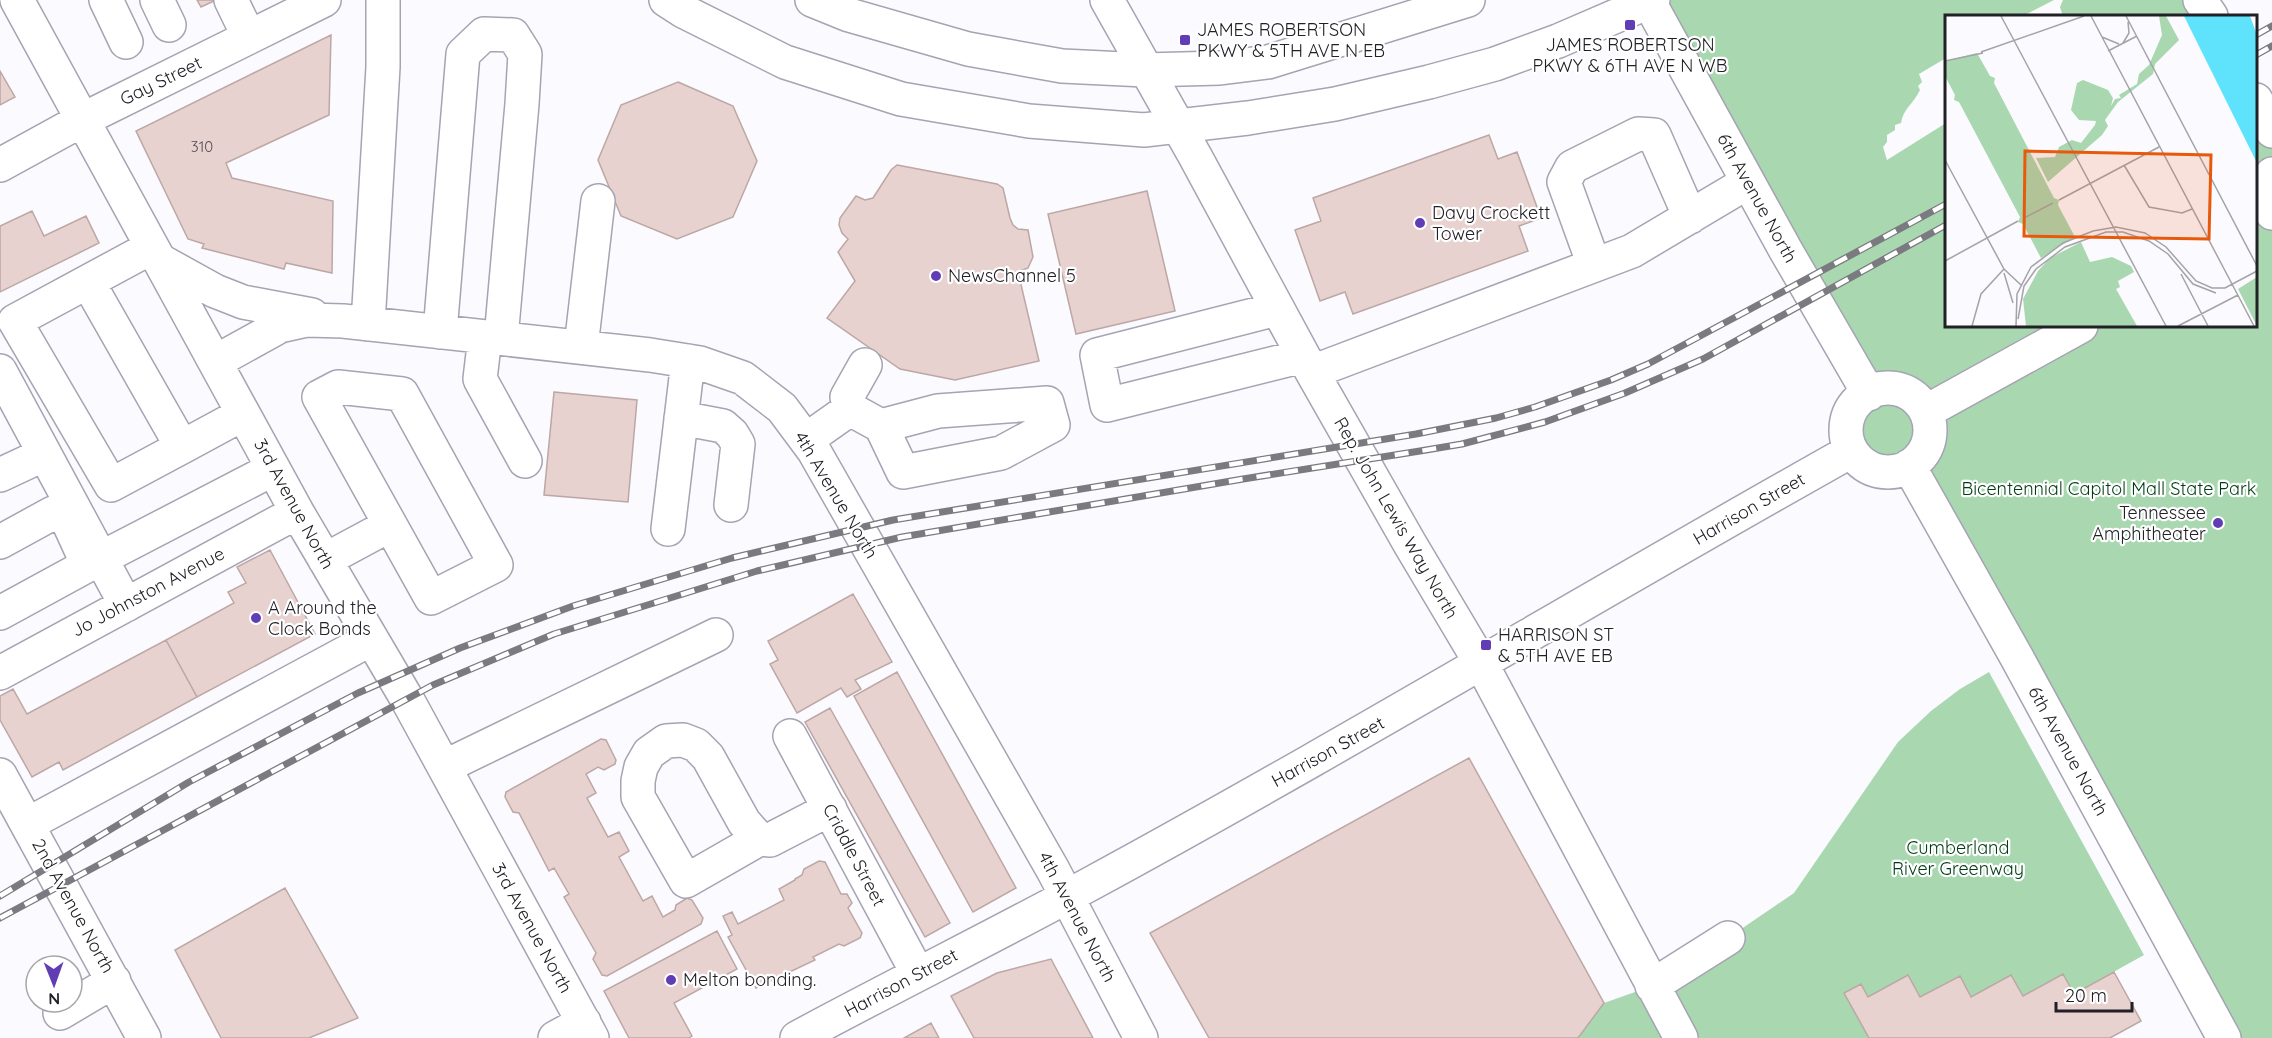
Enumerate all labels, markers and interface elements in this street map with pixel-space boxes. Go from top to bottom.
inset map [1945,15,2257,327]
place label: JAMES ROBERTSON PKWY & 5TH AVE N EB [1197,18,1385,62]
marker: JAMES ROBERTSON PKWY & 6TH AVE N WB [1623,18,1637,32]
marker: JAMES ROBERTSON PKWY & 5TH AVE N EB [1178,33,1192,47]
place label: JAMES ROBERTSON PKWY & 6TH AVE N WB [1533,33,1727,77]
street label: Gay Street [116,51,205,110]
street label: 6th Avenue North [1712,129,1803,267]
house number: 310 [191,137,213,156]
place label: Davy Crockett Tower [1432,201,1550,245]
marker: Davy Crockett Tower [1413,216,1427,230]
place label: NewsChannel 5 [948,264,1076,287]
marker: NewsChannel 5 [929,269,943,283]
street label: Rep. John Lewis Way North [1329,413,1464,623]
street label: 4th Avenue North [789,427,883,563]
street label: 3rd Avenue North [249,435,340,573]
street label: Harrison Street [1689,467,1809,550]
park label: Bicentennial Capitol Mall State Park [1962,477,2256,500]
place label: Tennessee Amphitheater [2092,501,2206,545]
marker: Tennessee Amphitheater [2211,516,2225,530]
street label: Jo Johnston Avenue [67,541,228,642]
place label: A Around the Clock Bonds [268,596,377,640]
marker: A Around the Clock Bonds [249,611,263,625]
place label: HARRISON ST & 5TH AVE EB [1498,623,1614,667]
marker: HARRISON ST & 5TH AVE EB [1479,638,1493,652]
street label: 6th Avenue North [2023,682,2114,820]
street label: Harrison Street [1267,711,1388,792]
street label: Criddle Street [818,800,891,910]
street label: 2nd Avenue North [27,835,120,977]
park label: Cumberland River Greenway [1892,836,2024,880]
street label: 4th Avenue North [1033,848,1122,986]
street label: 3rd Avenue North [487,859,578,997]
street label: Harrison Street [840,943,962,1022]
north arrow [24,954,84,1014]
place label: Melton bonding. [683,968,816,991]
marker: Melton bonding. [664,973,678,987]
scale bar [2056,975,2132,1013]
text: 20 m [2065,984,2107,1007]
text: N [48,989,60,1009]

